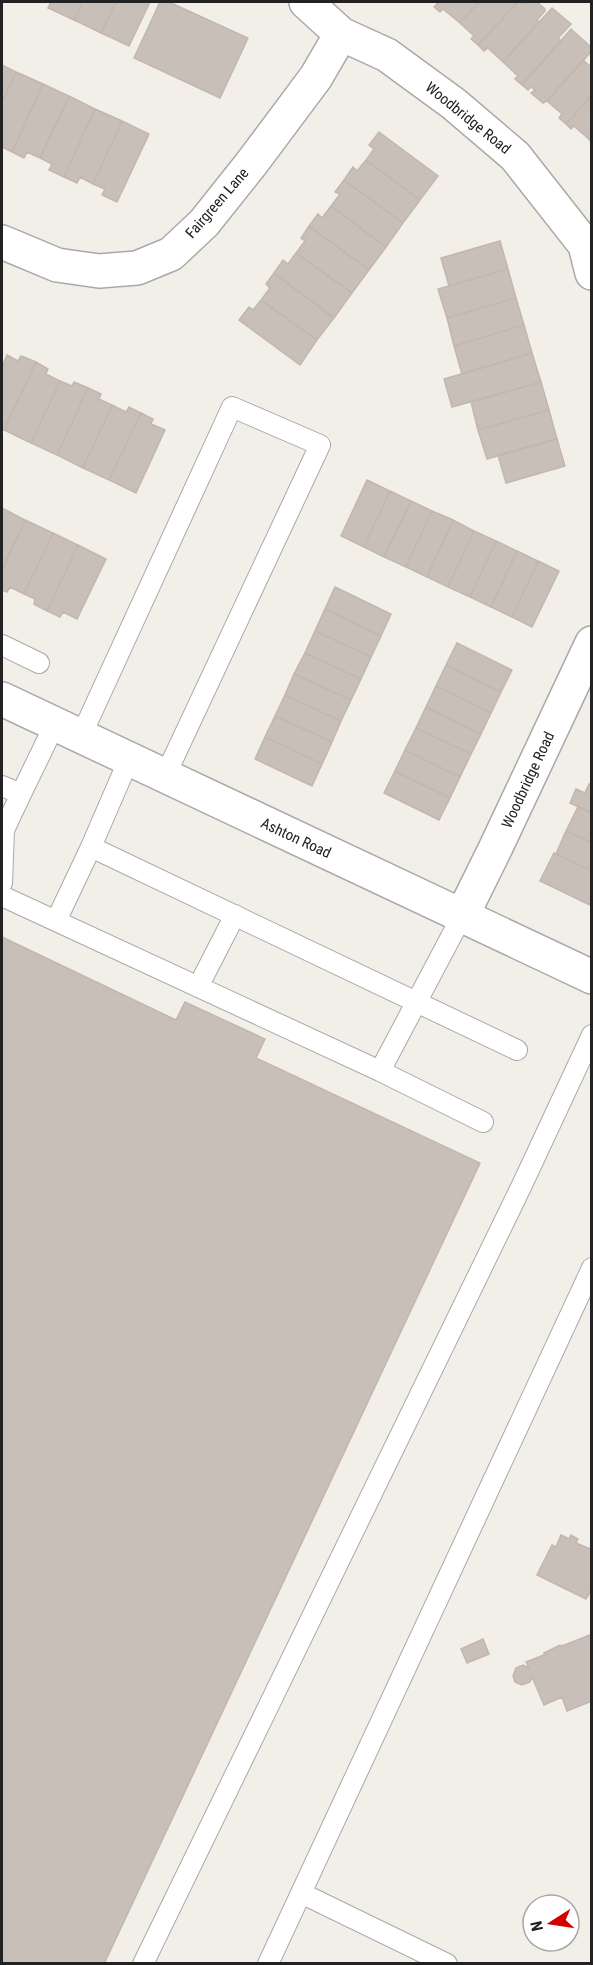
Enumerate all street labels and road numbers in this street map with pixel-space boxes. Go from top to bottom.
street label: Woodbridge Road [422,78,514,158]
street label: Fairgreen Lane [182,164,252,242]
street label: Woodbridge Road [498,729,558,831]
street label: Ashton Road [258,814,334,862]

